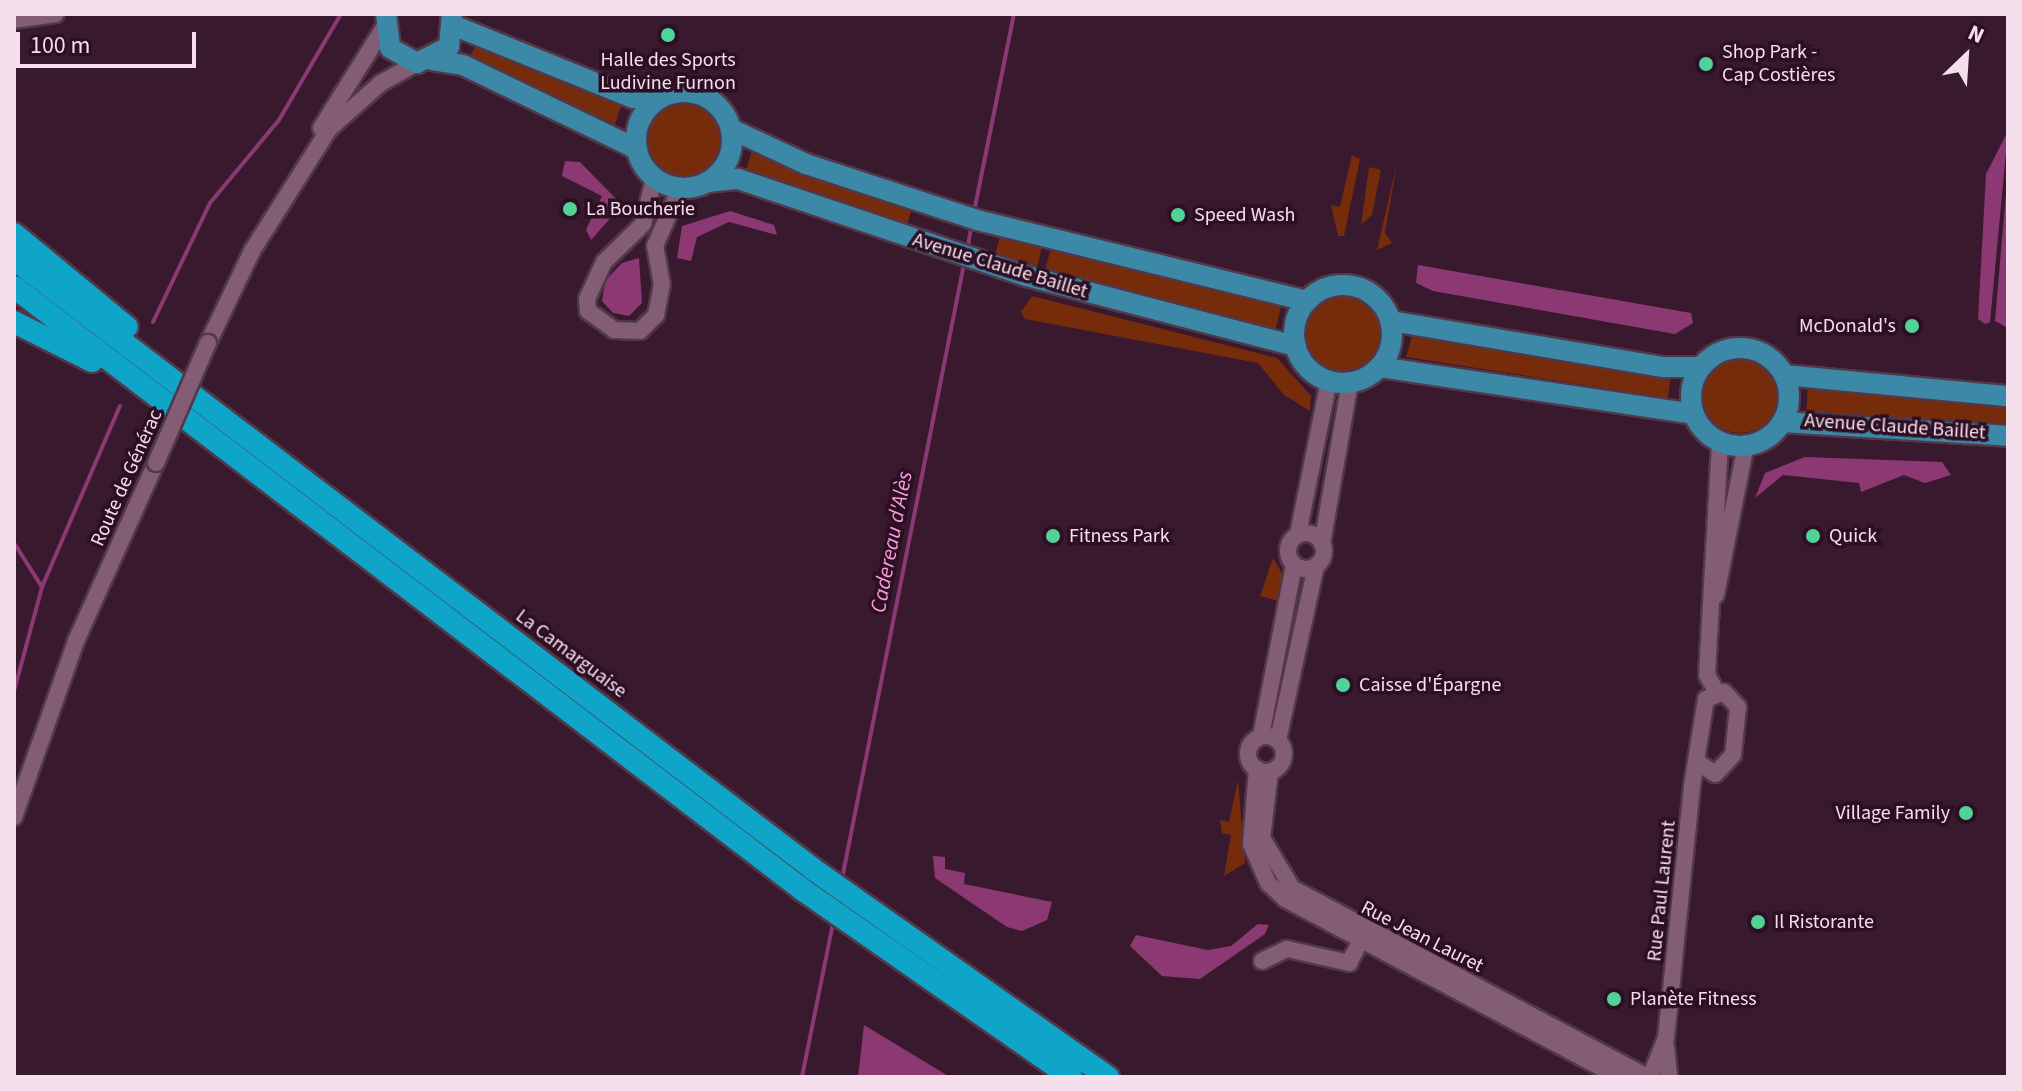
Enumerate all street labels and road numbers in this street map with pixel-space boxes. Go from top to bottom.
street label: Avenue Claude Baillet [910,228,1090,304]
street label: Route de Générac [86,406,168,550]
street label: Avenue Claude Baillet [1804,409,1986,445]
street label: La Camarguaise [511,604,631,704]
street label: Rue Paul Laurent [1643,819,1681,963]
street label: Rue Jean Lauret [1357,896,1487,978]

